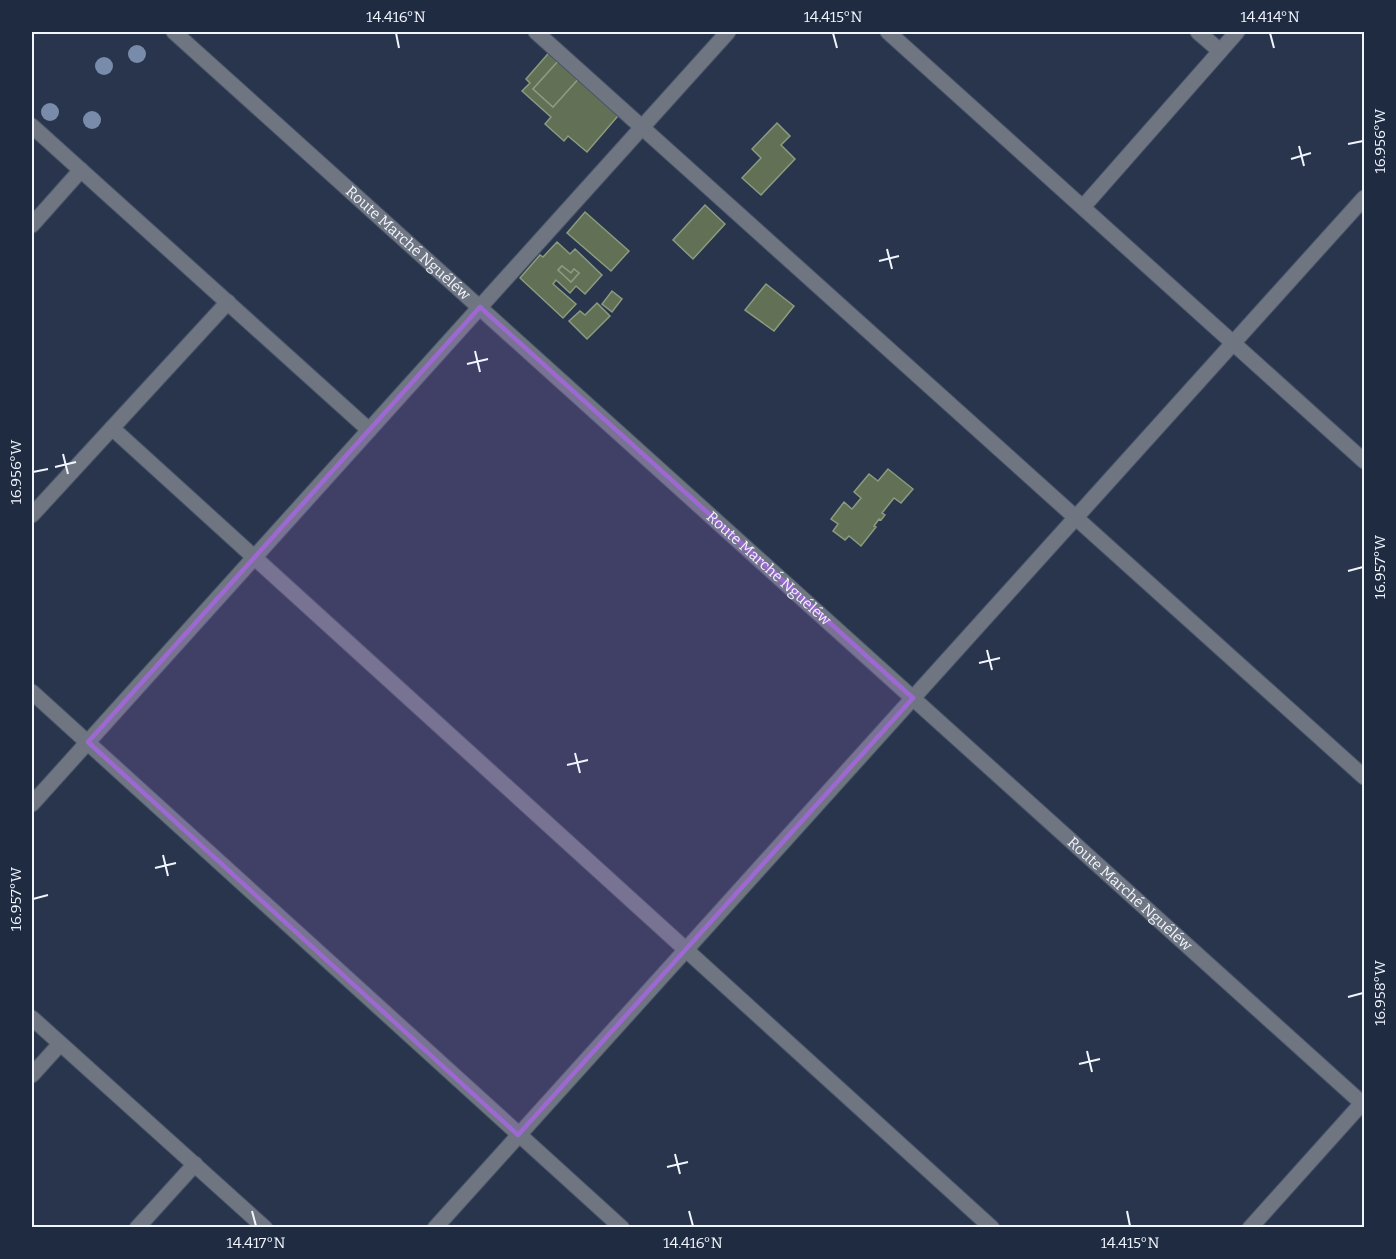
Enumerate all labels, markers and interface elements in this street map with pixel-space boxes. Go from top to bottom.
text: 14.416°N [366,8,426,26]
text: 14.415°N [804,8,862,26]
text: 14.414°N [1240,8,1300,26]
text: 16.956°W [1371,108,1389,173]
street label: Route Marché Nguéléw [342,182,475,304]
text: 16.956°W [7,439,25,504]
street label: Route Marché Nguéléw [703,508,836,630]
text: 16.957°W [1371,534,1389,599]
street label: Route Marché Nguéléw [1064,833,1197,955]
text: 16.957°W [7,866,25,931]
text: 16.958°W [1371,960,1389,1026]
text: 14.417°N [227,1234,286,1252]
text: 14.416°N [663,1234,723,1252]
text: 14.415°N [1101,1234,1159,1252]

